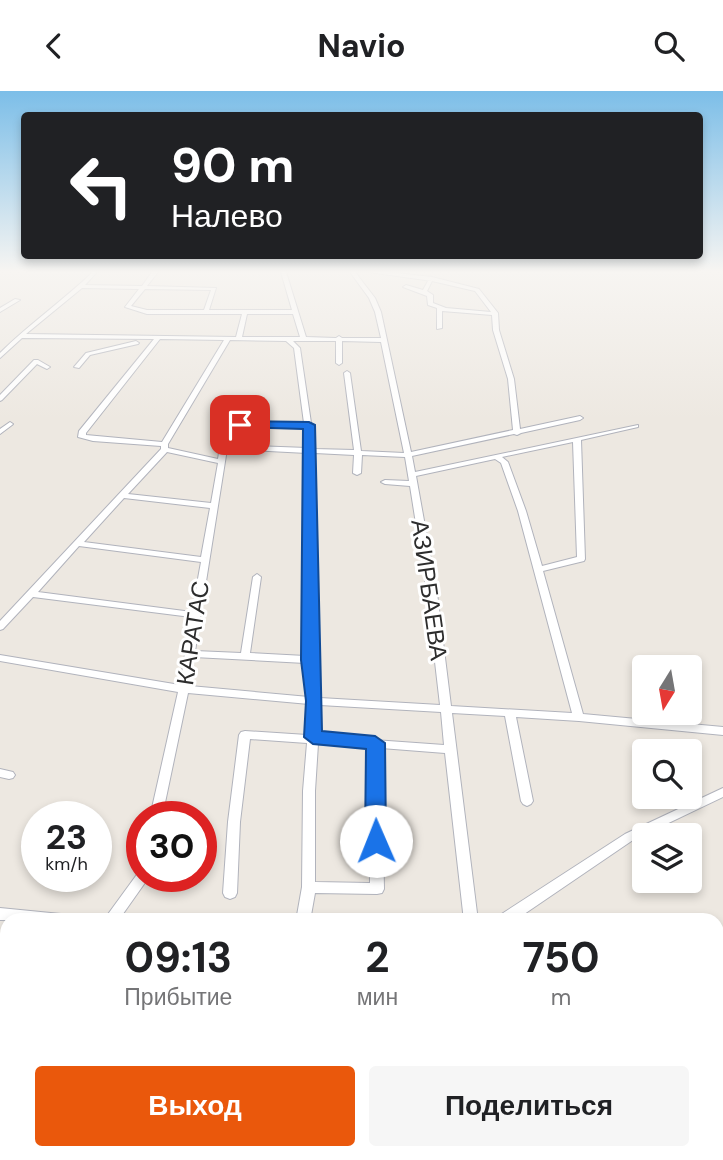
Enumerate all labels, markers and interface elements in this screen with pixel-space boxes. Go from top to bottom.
text: Navio [318,25,405,67]
icon: back [35,27,73,65]
icon: search [650,27,688,65]
text: 90 m [171,133,294,197]
icon: left [56,140,147,231]
text: Налево [171,195,283,237]
pin [210,395,270,455]
icon: arrive [221,406,259,444]
street label: АЗИРБАЕВА [404,517,455,662]
street label: КАРАТАС [169,579,216,687]
north arrow [632,655,702,725]
map controls [632,655,702,893]
button: search [632,739,702,809]
speed limit sign: 30 [126,801,217,892]
position arrow [339,804,413,878]
text: 23 [46,814,87,860]
button: layers [632,823,702,893]
text: km/h [45,852,88,876]
text: 09:13 [125,930,232,985]
text: 2 [365,930,390,985]
text: 750 [522,930,600,985]
text: Прибытие [124,982,232,1012]
text: мин [357,982,398,1012]
text: m [551,982,571,1012]
button: Выход [35,1066,355,1146]
button: Поделиться [369,1066,689,1146]

